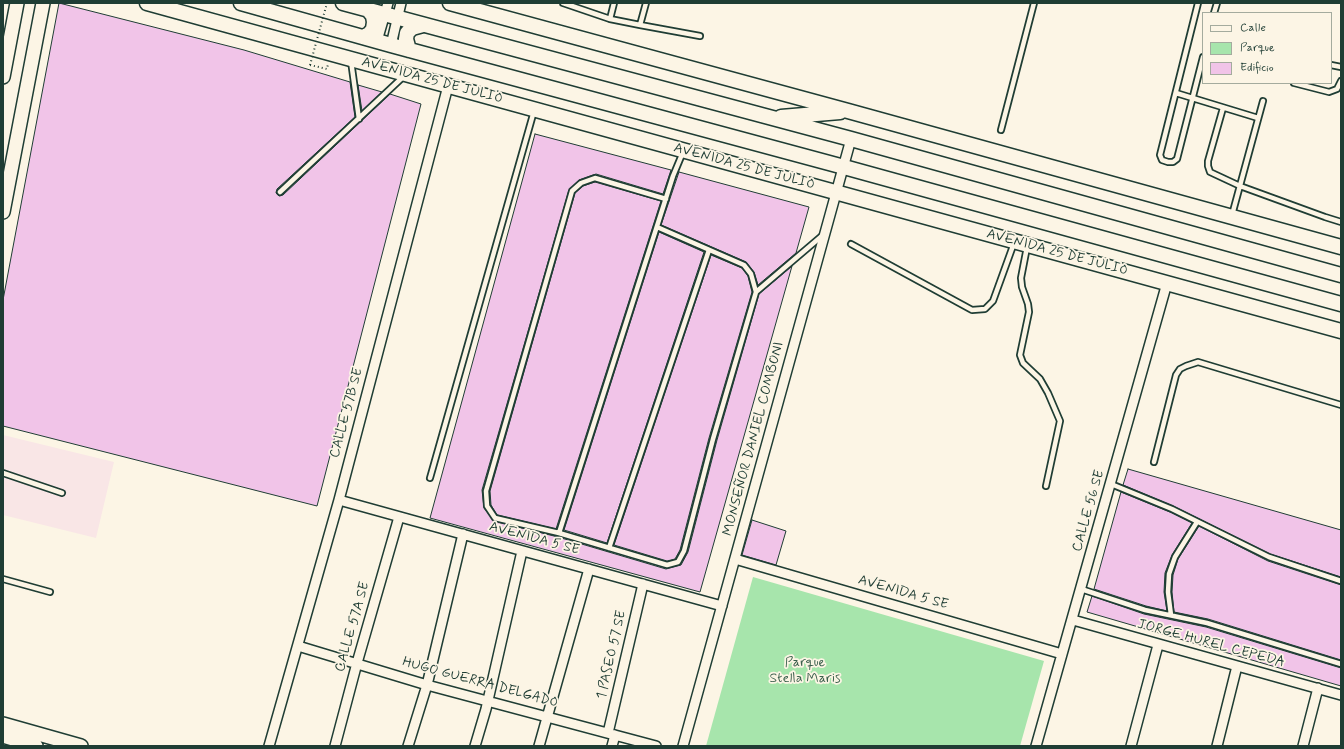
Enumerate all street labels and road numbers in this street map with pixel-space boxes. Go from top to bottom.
street label: AVENIDA 25 DE JULIO [359,54,505,108]
street label: AVENIDA 25 DE JULIO [671,140,817,194]
street label: AVENIDA 25 DE JULIO [984,226,1130,280]
street label: MONSEÑOR DANIEL COMBONI [720,340,788,538]
street label: CALLE 57B SE [327,366,367,460]
street label: CALLE 56 SE [1069,468,1109,554]
street label: AVENIDA 5 SE [487,519,581,559]
street label: AVENIDA 5 SE [856,572,950,614]
street label: CALLE 57A SE [332,580,374,674]
street label: 1 PASEO 57 SE [594,609,630,701]
street label: JORGE HUREL CEPEDA [1135,616,1287,672]
street label: HUGO GUERRA DELGADO [400,654,560,712]

